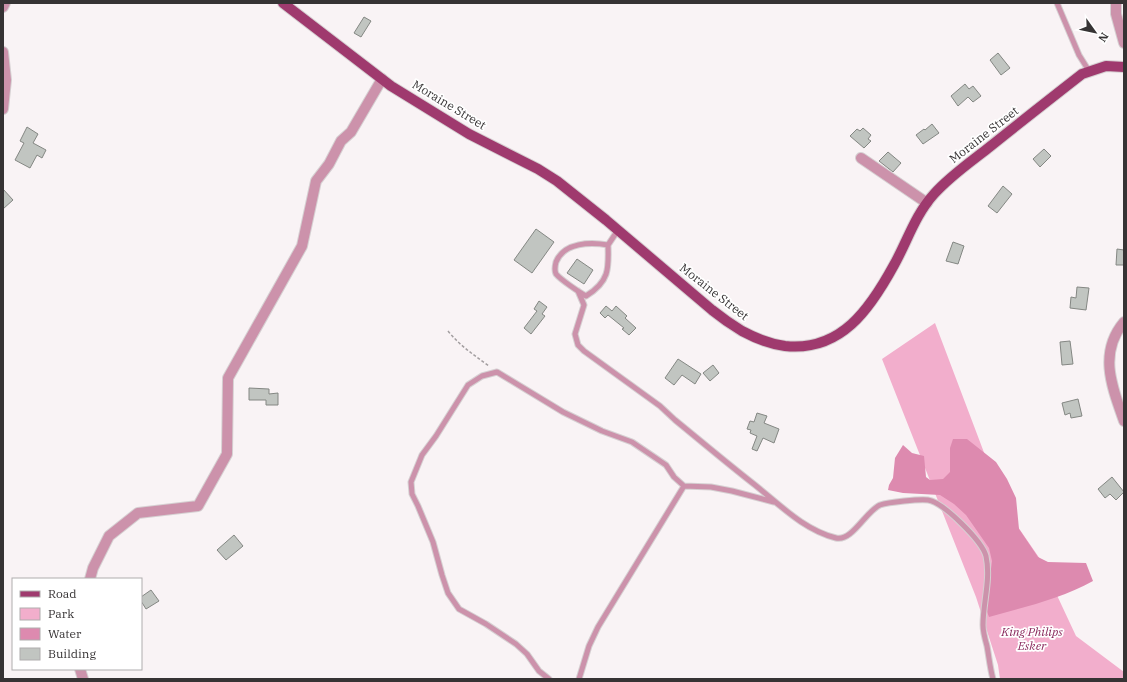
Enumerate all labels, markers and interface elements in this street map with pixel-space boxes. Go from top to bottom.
north arrow [1075,12,1115,52]
text: N [1095,30,1112,45]
street label: Moraine Street [410,77,489,132]
street label: Moraine Street [946,103,1021,166]
street label: Moraine Street [677,260,752,323]
legend [12,578,142,670]
text: Road [48,586,77,601]
text: Park [48,606,74,621]
park label: King Philips Esker [1000,624,1063,653]
text: Water [48,626,82,641]
text: Building [48,646,96,661]

